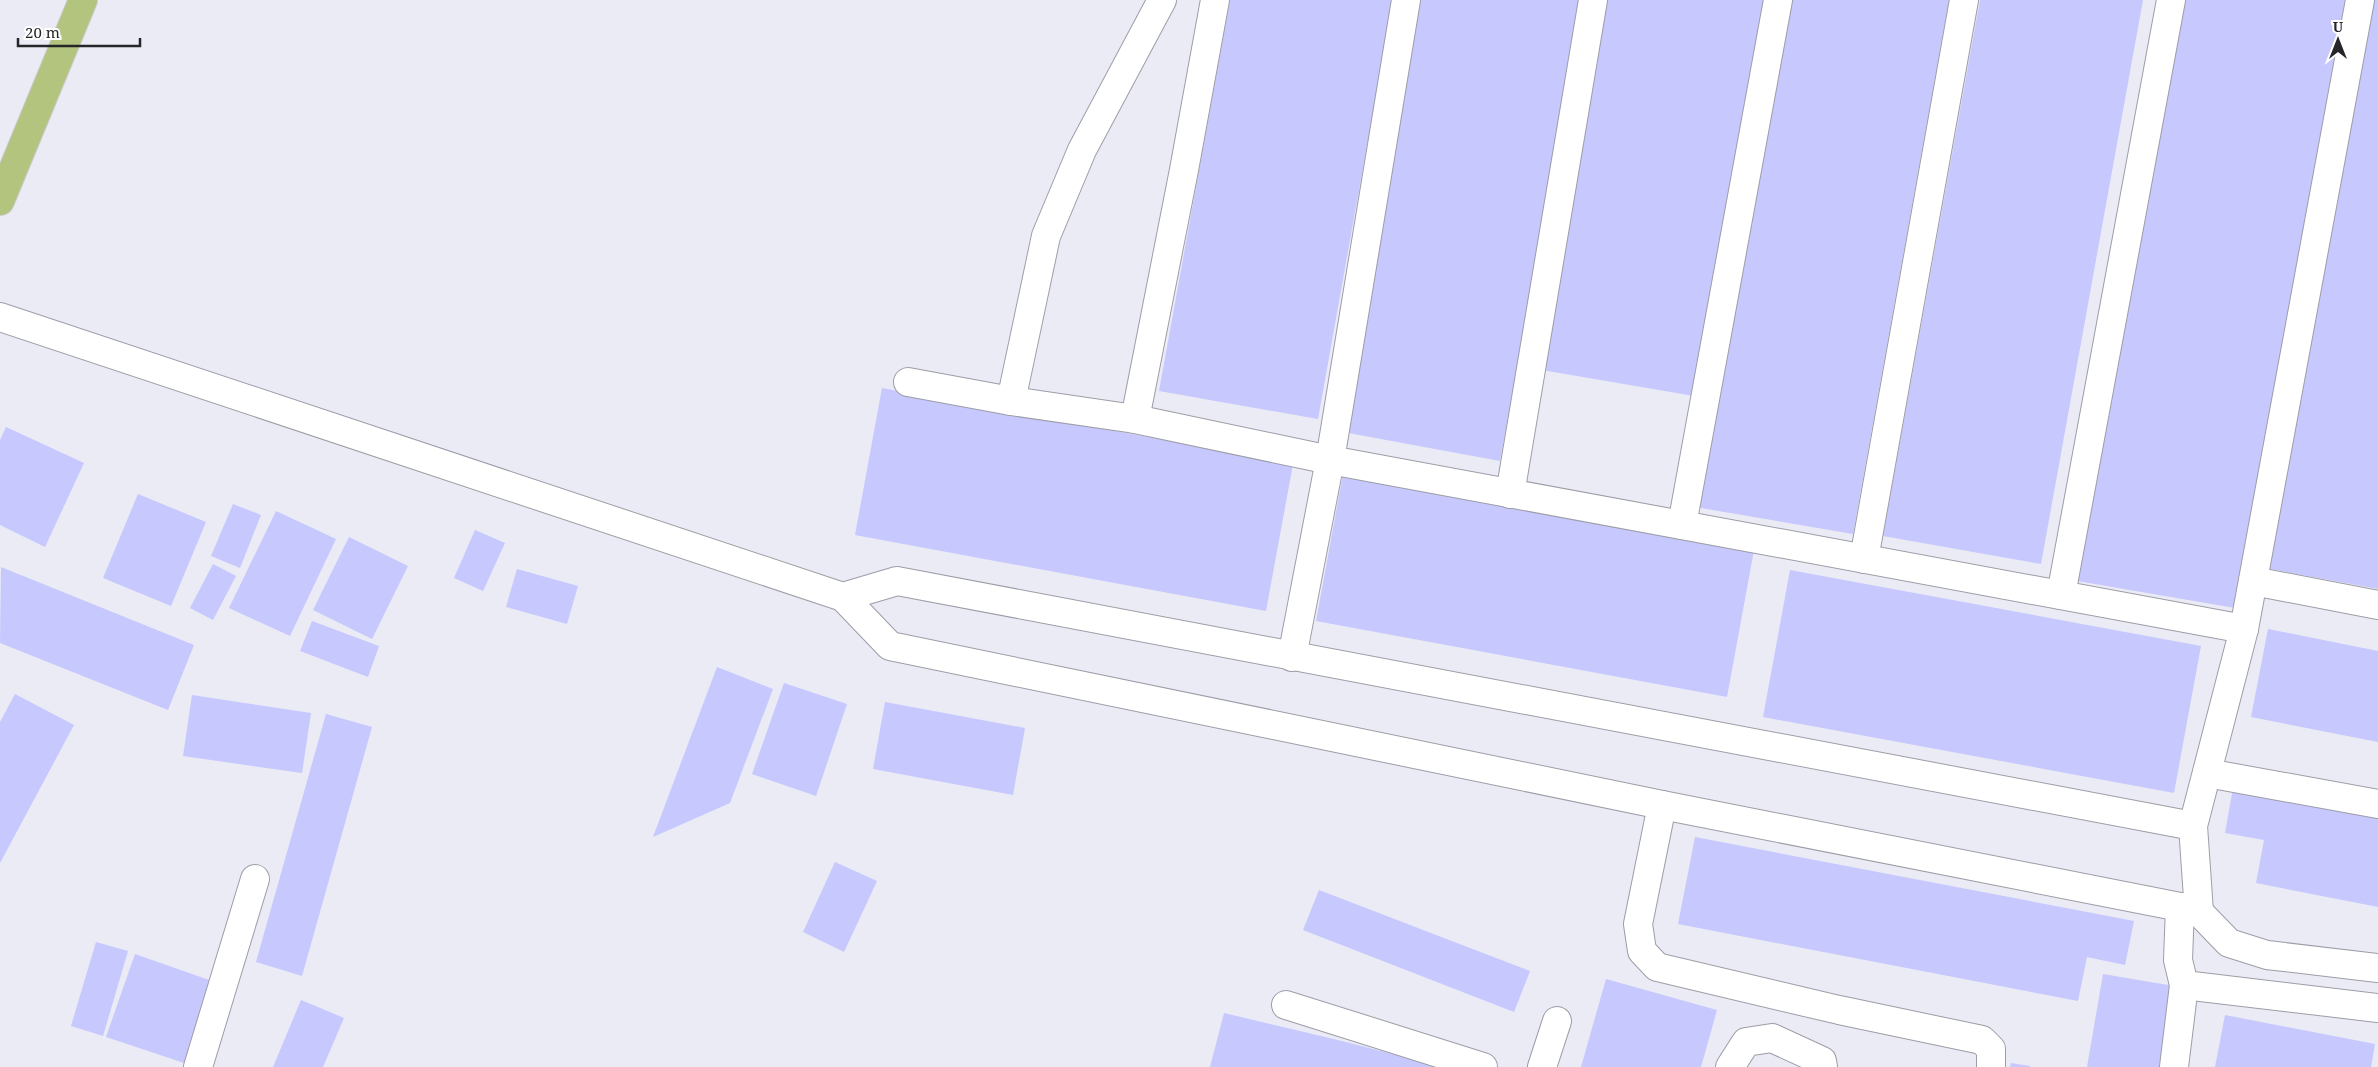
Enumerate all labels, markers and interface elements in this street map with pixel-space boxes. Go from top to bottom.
scale bar [18,15,140,47]
north arrow [2313,15,2363,65]
text: U [2333,17,2344,36]
text: 20 m [25,22,60,42]

